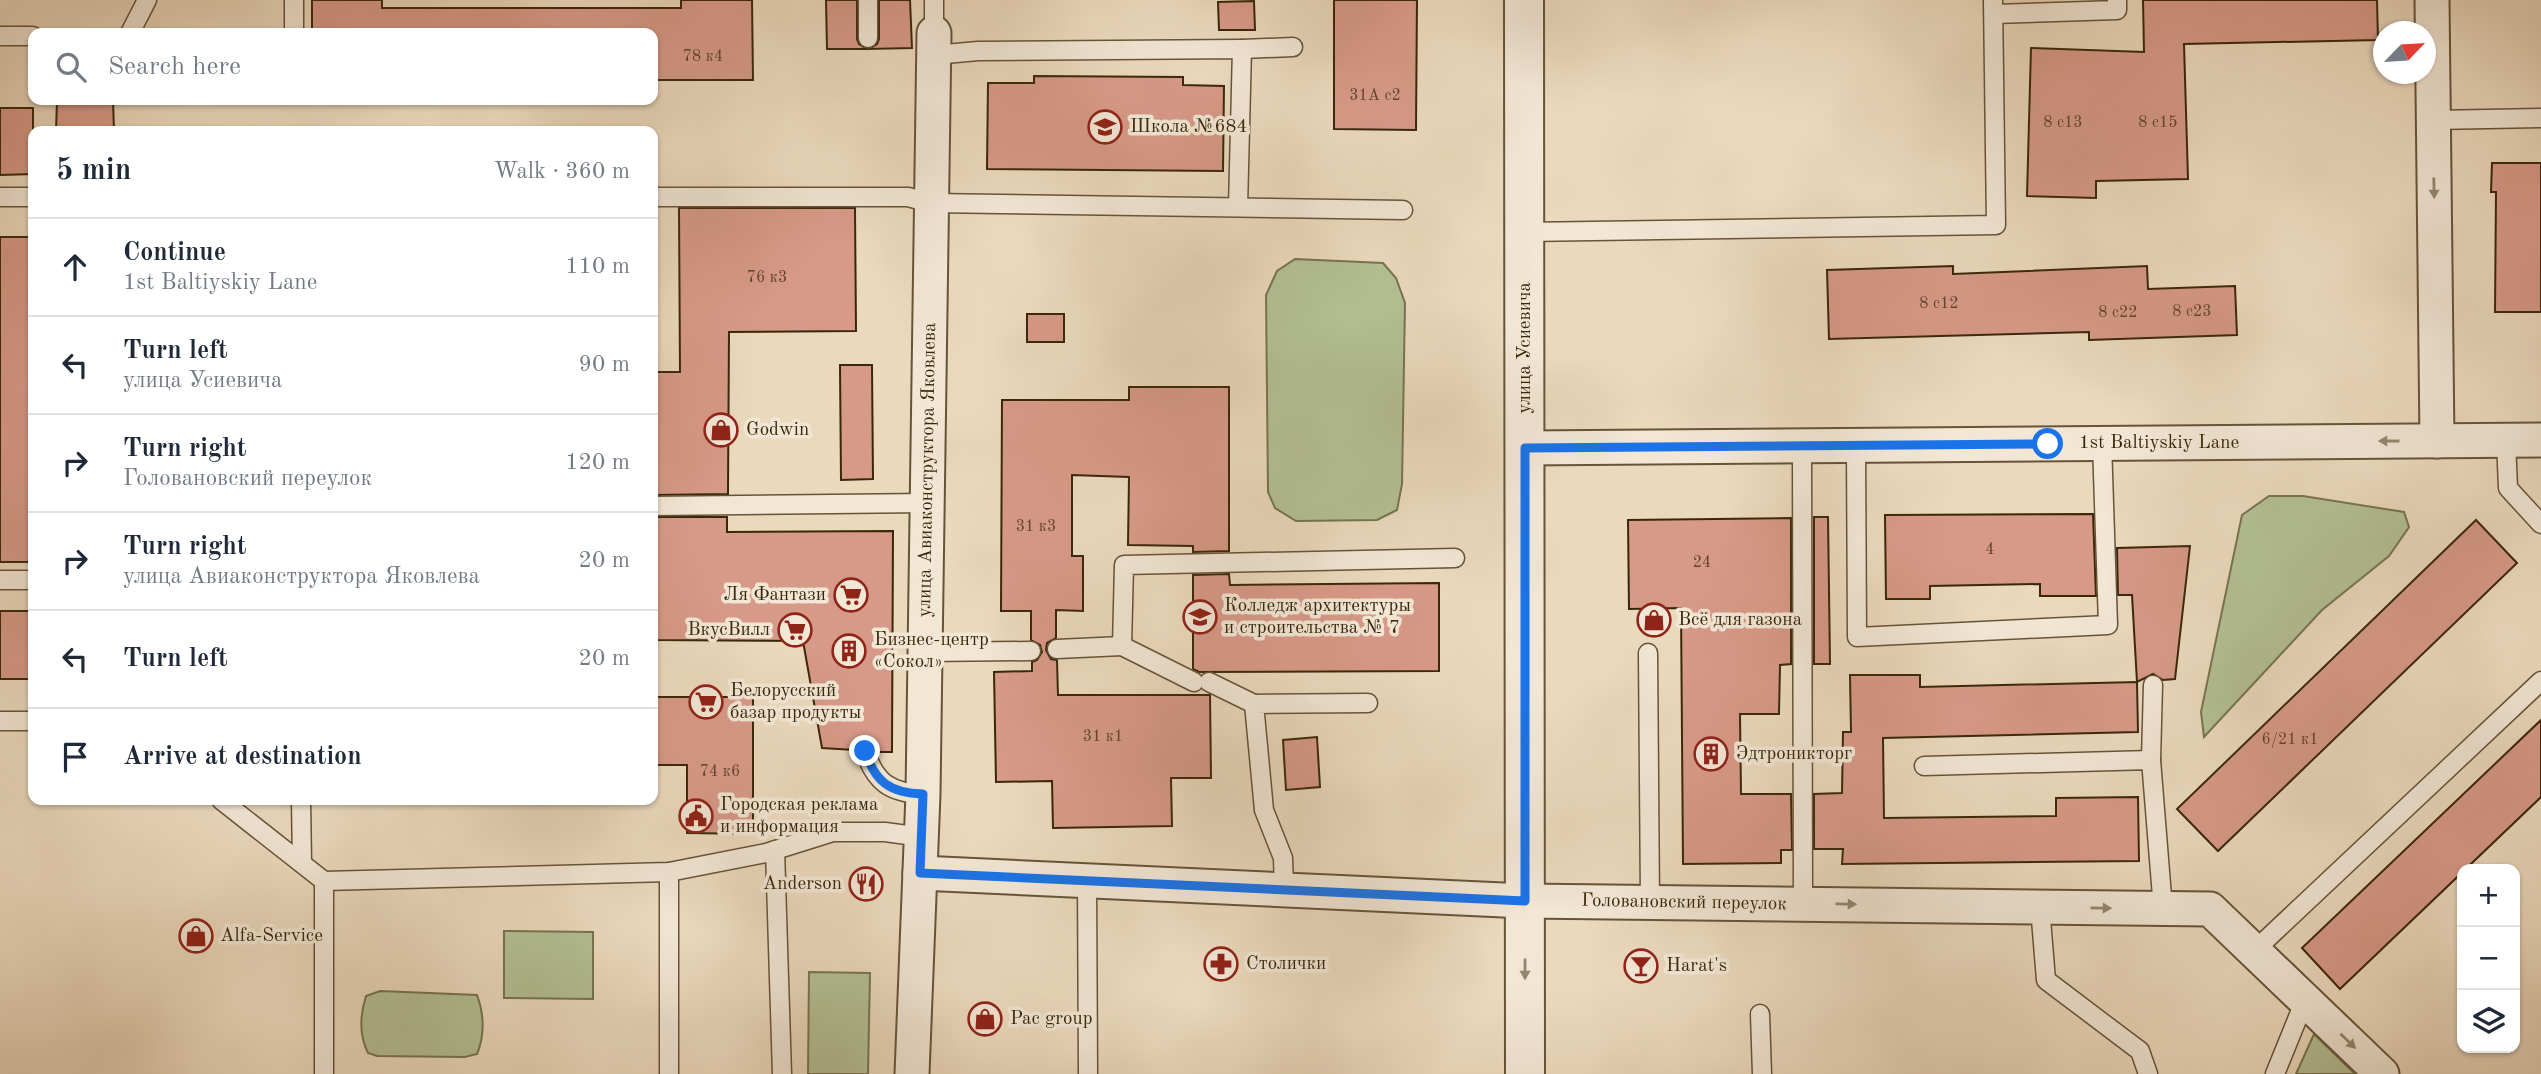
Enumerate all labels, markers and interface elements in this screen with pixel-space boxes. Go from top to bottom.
north arrow [2373,21,2436,84]
search box [28,28,658,105]
icon: search [52,48,90,86]
house number: 78 к4 [683,49,723,65]
text: Search here [108,54,241,80]
house number: 31А с2 [1349,88,1401,104]
school or university icon: Школа №684 [1086,108,1124,146]
house number: 8 с13 [2043,115,2083,131]
house number: 8 с15 [2138,115,2178,131]
place label: Школа №684 [1130,118,1248,137]
text: 5 min [56,156,131,186]
text: Walk · 360 m [494,160,630,183]
one-way arrow [2428,178,2440,200]
text: Continue [123,240,226,266]
icon: ahead [56,248,94,286]
text: 110 m [565,255,630,278]
house number: 76 к3 [747,270,787,286]
text: 1st Baltiyskiy Lane [123,271,317,294]
street label: улица Усиевича [1516,282,1535,414]
house number: 8 с12 [1919,296,1959,312]
house number: 8 с23 [2172,304,2212,320]
house number: 8 с22 [2098,305,2138,321]
street label: улица Авиаконструктора Яковлева [916,322,940,618]
text: Turn left [123,338,228,364]
icon: left [56,346,94,384]
text: 90 m [579,353,630,376]
text: улица Усиевича [123,369,282,392]
shop icon: Godwin [702,411,740,449]
place label: Godwin [746,421,809,440]
route start [2032,428,2063,459]
street label: 1st Baltiyskiy Lane [2079,434,2239,453]
one-way arrow [2378,435,2400,447]
text: Turn right [123,436,246,462]
icon: right [56,444,94,482]
text: 120 m [565,451,630,474]
text: Головановский переулок [123,467,372,490]
house number: 31 к3 [1016,519,1056,535]
text: Turn right [123,534,246,560]
icon: right [56,542,94,580]
house number: 4 [1985,542,1995,558]
text: 20 m [579,549,630,572]
house number: 24 [1693,555,1711,571]
text: улица Авиаконструктора Яковлева [123,565,480,588]
supermarket icon: Ля Фантази [832,576,870,614]
place label: Ля Фантази [723,586,826,605]
place label: Колледж архитектуры и строительства № 7 [1224,597,1411,638]
school or university icon: Колледж архитектуры и строительства № 7 [1181,598,1219,636]
shop icon: Всё для газона [1635,601,1673,639]
supermarket icon: ВкусВилл [776,611,814,649]
place label: Всё для газона [1678,611,1803,630]
place label: ВкусВилл [687,621,770,640]
place label: Бизнес-центр «Сокол» [874,631,989,672]
building icon: Бизнес-центр «Сокол» [830,632,868,670]
icon: left [56,640,94,678]
text: Turn left [123,646,228,672]
text: 20 m [579,647,630,670]
place label: Белорусский базар продукты [730,682,861,723]
supermarket icon: Белорусский базар продукты [687,683,725,721]
house number: 31 к1 [1083,729,1123,745]
house number: 6/21 к1 [2262,732,2318,748]
route end [849,735,880,766]
building icon: Эдтроникторг [1692,735,1730,773]
icon: arrive [56,738,94,776]
text: Arrive at destination [123,744,362,770]
place label: Эдтроникторг [1736,745,1852,764]
house number: 74 к6 [700,764,740,780]
place label: Городская реклама и информация [720,796,879,837]
public building icon: Городская реклама и информация [677,797,715,835]
map controls [2457,864,2520,1053]
button: + [2457,864,2520,927]
restaurant icon: Anderson [847,865,885,903]
place label: Anderson [763,875,842,894]
street label: Головановский переулок [1581,892,1787,914]
one-way arrow [1835,899,1857,910]
one-way arrow [2091,902,2113,913]
shop icon: Alfa-Service [177,917,215,955]
place label: Alfa-Service [220,927,323,946]
button: − [2457,927,2520,990]
pharmacy icon: Столички [1202,945,1240,983]
bar icon: Harat's [1622,947,1660,985]
place label: Столички [1246,955,1326,974]
place label: Harat's [1666,957,1727,976]
one-way arrow [1519,958,1531,980]
button: layers [2457,990,2520,1053]
shop icon: Pac group [966,1000,1004,1038]
place label: Pac group [1010,1010,1093,1029]
one-way arrow [2339,1032,2356,1048]

